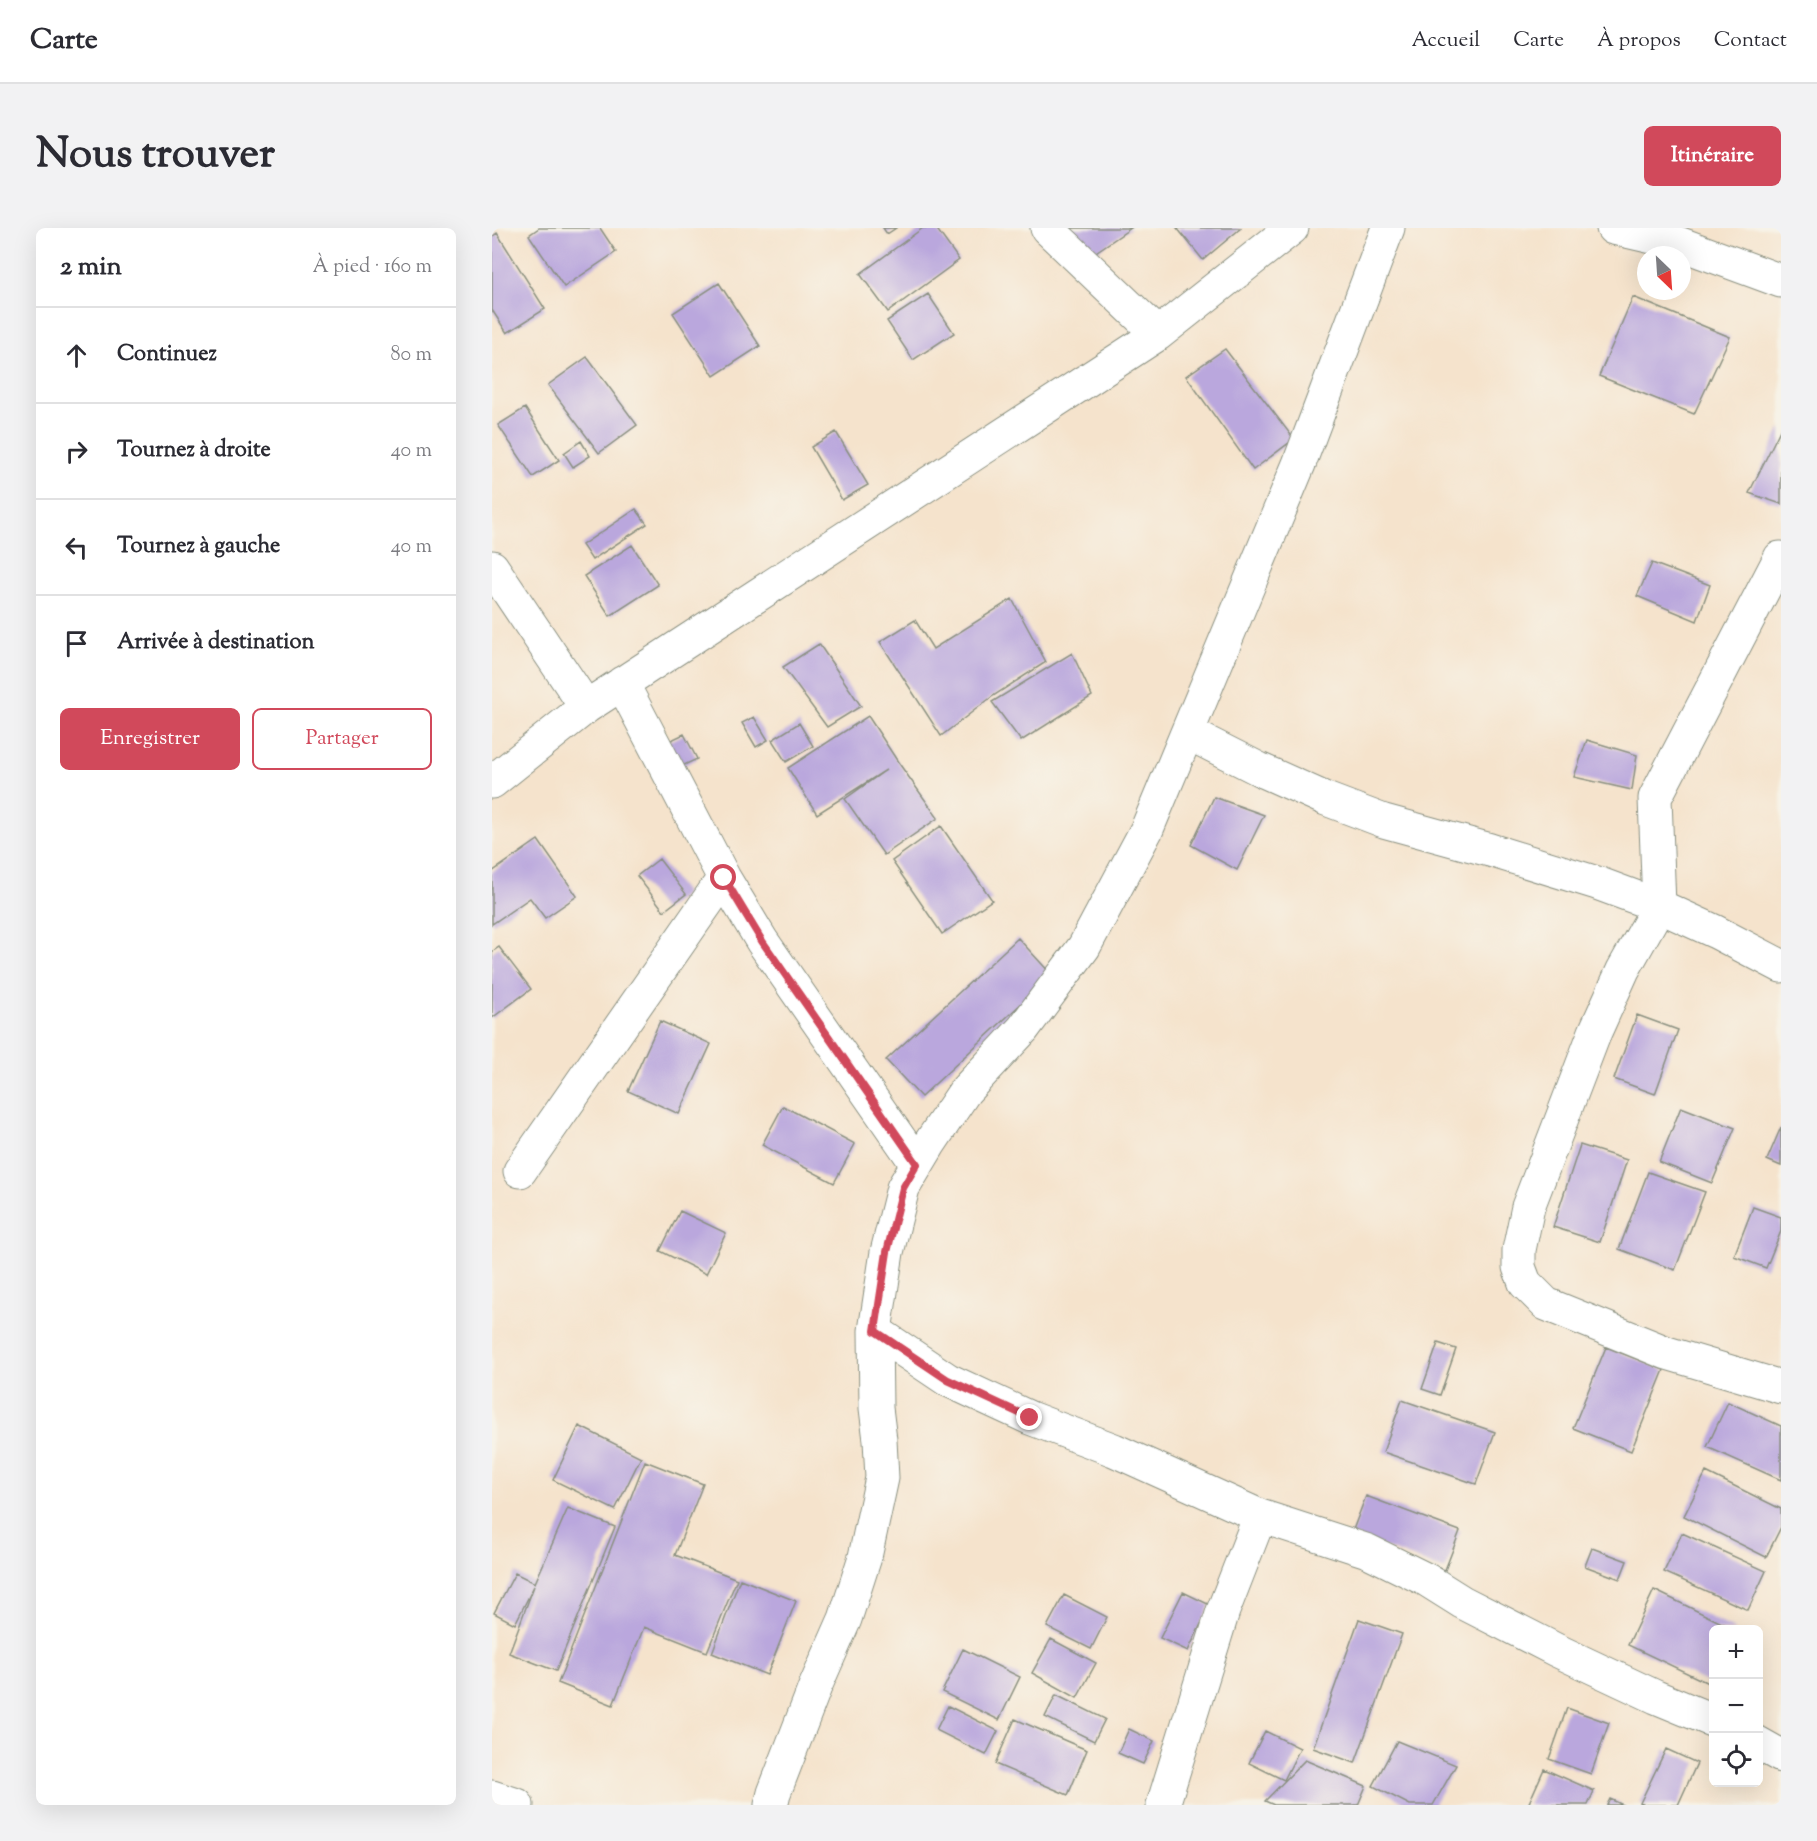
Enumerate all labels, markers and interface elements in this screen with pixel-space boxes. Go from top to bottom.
text: Carte [30,21,98,61]
text: Accueil [1412,26,1480,56]
text: Carte [1513,26,1564,56]
text: À propos [1597,26,1681,56]
text: Contact [1714,26,1787,56]
text: Nous trouver [36,126,275,186]
button: Itinéraire [1644,126,1781,186]
north arrow [1637,246,1691,300]
text: 2 min [60,249,122,286]
text: À pied · 160 m [313,253,432,282]
icon: ahead [60,339,93,372]
text: Continuez [117,339,217,371]
text: 80 m [391,341,432,370]
icon: right [60,435,93,468]
text: Tournez à droite [117,435,271,467]
text: 40 m [391,437,432,466]
icon: left [60,531,93,564]
text: Tournez à gauche [117,531,280,563]
text: 40 m [391,533,432,562]
icon: arrive [60,627,93,660]
text: Arrivée à destination [117,627,314,659]
button: Enregistrer [60,708,240,770]
button: Partager [252,708,432,770]
route start [710,864,736,890]
route end [1016,1404,1042,1430]
map controls [1709,1625,1763,1787]
button: + [1709,1625,1763,1679]
button: − [1709,1679,1763,1733]
button: locate [1709,1733,1763,1787]

